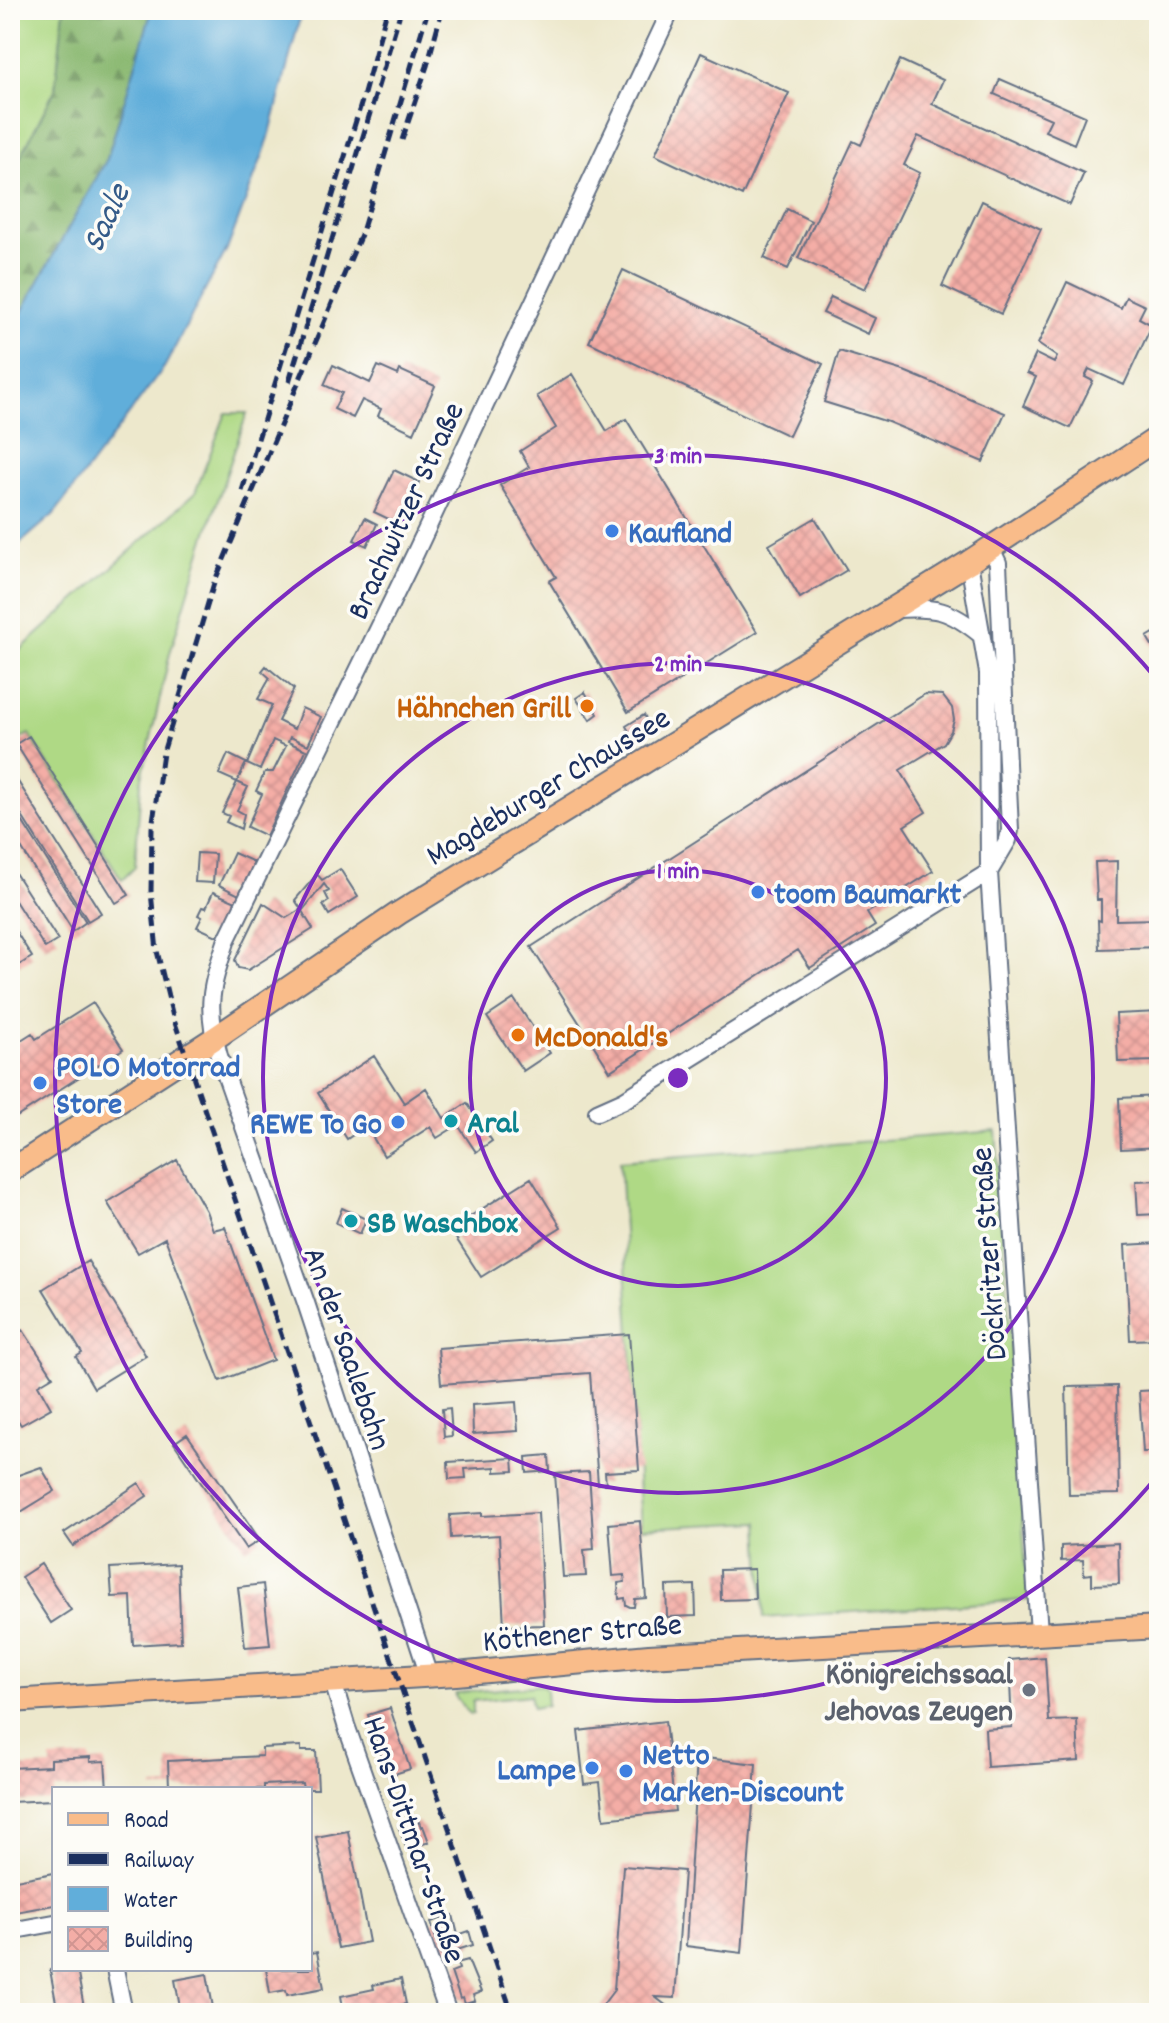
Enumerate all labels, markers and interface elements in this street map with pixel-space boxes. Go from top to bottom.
water label: Saale [72,175,147,261]
street label: Brachwitzer Straße [338,396,479,628]
text: 3 min [654,441,702,475]
place label: Kaufland [628,513,732,559]
marker: Kaufland [603,522,621,540]
text: 2 min [654,649,702,683]
place label: Hähnchen Grill [396,688,571,734]
marker: Hähnchen Grill [578,697,596,715]
street label: Magdeburger Chaussee [419,698,681,881]
text: 1 min [657,856,699,890]
place label: toom Baumarkt [774,874,962,920]
marker: toom Baumarkt [749,883,767,901]
place label: McDonald's [534,1017,669,1063]
marker: McDonald's [509,1026,527,1044]
place label: POLO Motorrad Store [56,1047,240,1130]
centre of rings [664,1064,692,1092]
marker: POLO Motorrad Store [31,1074,49,1092]
place label: Aral [467,1103,519,1149]
place label: REWE To Go [250,1104,382,1150]
marker: Aral [442,1112,460,1130]
marker: REWE To Go [389,1113,407,1131]
street label: Döckritzer Straße [962,1145,1022,1362]
place label: SB Waschbox [367,1203,518,1249]
marker: SB Waschbox [342,1212,360,1230]
street label: An der Saalebahn [288,1242,401,1457]
street label: Köthener Straße [481,1604,684,1668]
place label: Königreichssaal Jehovas Zeugen [824,1654,1013,1737]
marker: Königreichssaal Jehovas Zeugen [1020,1681,1038,1699]
street label: Hans-Dittmar-Straße [347,1711,475,1970]
place label: Netto Marken-Discount [642,1735,844,1818]
place label: Lampe [497,1750,576,1796]
marker: Lampe [583,1759,601,1777]
marker: Netto Marken-Discount [617,1762,635,1780]
legend [52,1787,312,1971]
text: Road [124,1805,169,1839]
text: Railway [124,1845,195,1879]
text: Water [124,1885,177,1919]
text: Building [124,1925,193,1959]

